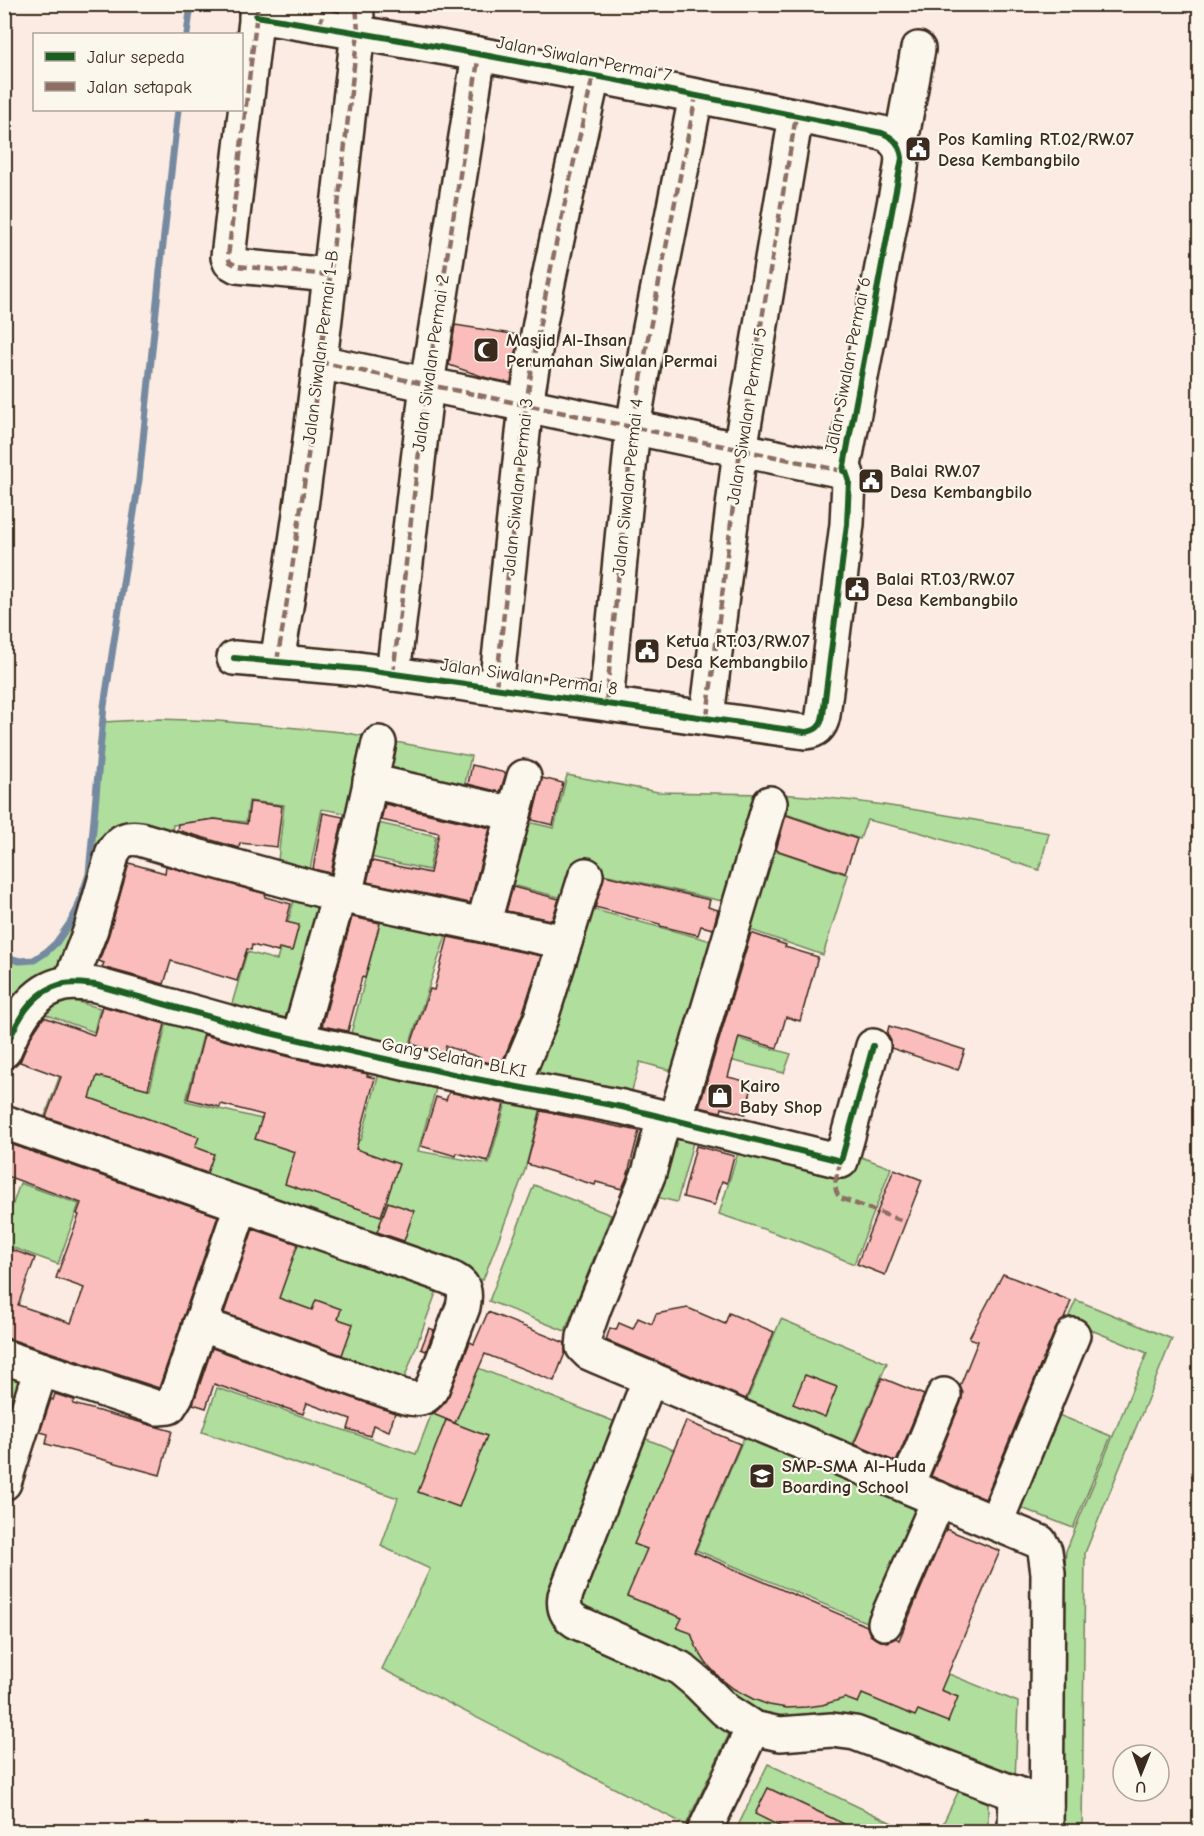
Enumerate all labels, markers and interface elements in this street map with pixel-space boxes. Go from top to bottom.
street label: Jalan Siwalan Permai 7 [495,32,674,86]
legend [33,33,243,111]
text: Jalur sepeda [87,47,185,68]
text: Jalan setapak [87,77,192,98]
place label: Pos Kamling RT.02/RW.07 Desa Kembangbilo [938,129,1134,171]
public building icon: Pos Kamling RT.02/RW.07 Desa Kembangbilo [903,134,933,164]
street label: Jalan Siwalan Permai 1-B [299,249,343,445]
street label: Jalan Siwalan Permai 2 [408,273,454,453]
street label: Jalan Siwalan Permai 6 [821,275,875,455]
street label: Jalan Siwalan Permai 5 [723,326,771,506]
place label: Masjid Al-Ihsan Perumahan Siwalan Permai [506,330,718,372]
mosque icon: Masjid Al-Ihsan Perumahan Siwalan Permai [471,335,501,365]
street label: Jalan Siwalan Permai 3 [498,397,538,577]
street label: Jalan Siwalan Permai 4 [608,397,648,577]
place label: Balai RW.07 Desa Kembangbilo [890,461,1032,503]
public building icon: Balai RW.07 Desa Kembangbilo [856,466,886,496]
place label: Balai RT.03/RW.07 Desa Kembangbilo [876,569,1018,611]
public building icon: Balai RT.03/RW.07 Desa Kembangbilo [842,574,872,604]
place label: Ketua RT.03/RW.07 Desa Kembangbilo [666,631,810,673]
public building icon: Ketua RT.03/RW.07 Desa Kembangbilo [632,636,662,666]
street label: Jalan Siwalan Permai 8 [439,654,619,700]
street label: Gang Selatan BLKI [380,1034,528,1082]
place label: Kairo Baby Shop [740,1076,822,1118]
shop icon: Kairo Baby Shop [705,1081,735,1111]
place label: SMP-SMA Al-Huda Boarding School [782,1456,926,1498]
school or university icon: SMP-SMA Al-Huda Boarding School [747,1461,777,1491]
north arrow [1111,1743,1171,1803]
text: U [1135,1778,1146,1796]

